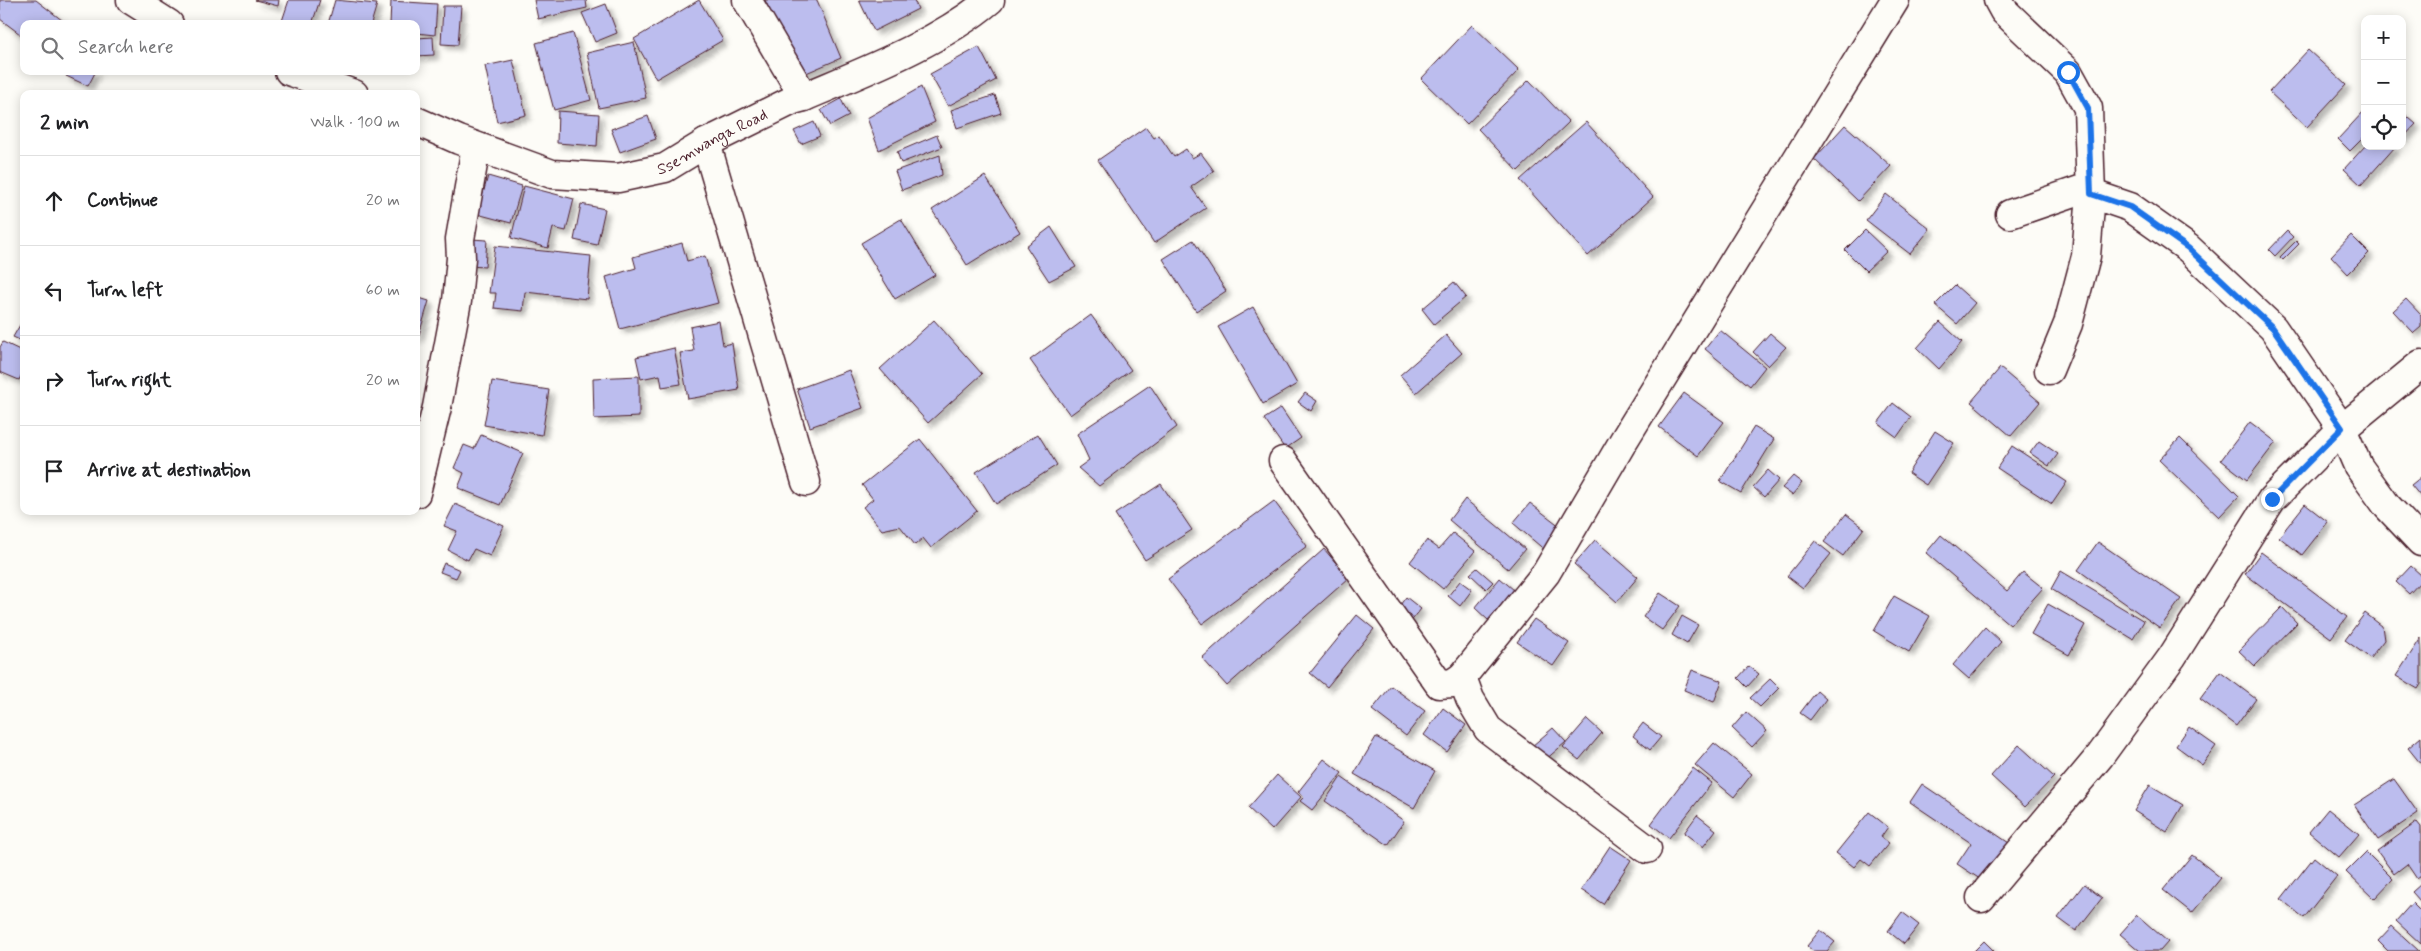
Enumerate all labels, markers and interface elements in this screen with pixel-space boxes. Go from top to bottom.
map controls [2361,15,2406,150]
button: + [2361,15,2406,60]
search box [20,20,420,75]
icon: search [38,34,66,62]
text: Search here [78,35,174,60]
button: − [2361,60,2406,105]
route start [2057,61,2080,84]
street label: Ssemwanga Road [655,104,771,180]
button: locate [2361,105,2406,150]
text: 2 min [40,109,89,137]
text: Walk · 100 m [310,112,400,133]
icon: ahead [40,187,68,215]
text: Continue [87,188,158,213]
text: 20 m [366,190,400,211]
icon: left [40,277,68,305]
text: Turn left [87,278,163,303]
text: 60 m [366,280,400,301]
icon: right [40,367,68,395]
text: Turn right [87,368,171,393]
text: 20 m [366,370,400,391]
icon: arrive [40,457,68,485]
text: Arrive at destination [87,458,251,483]
route end [2261,488,2284,511]

